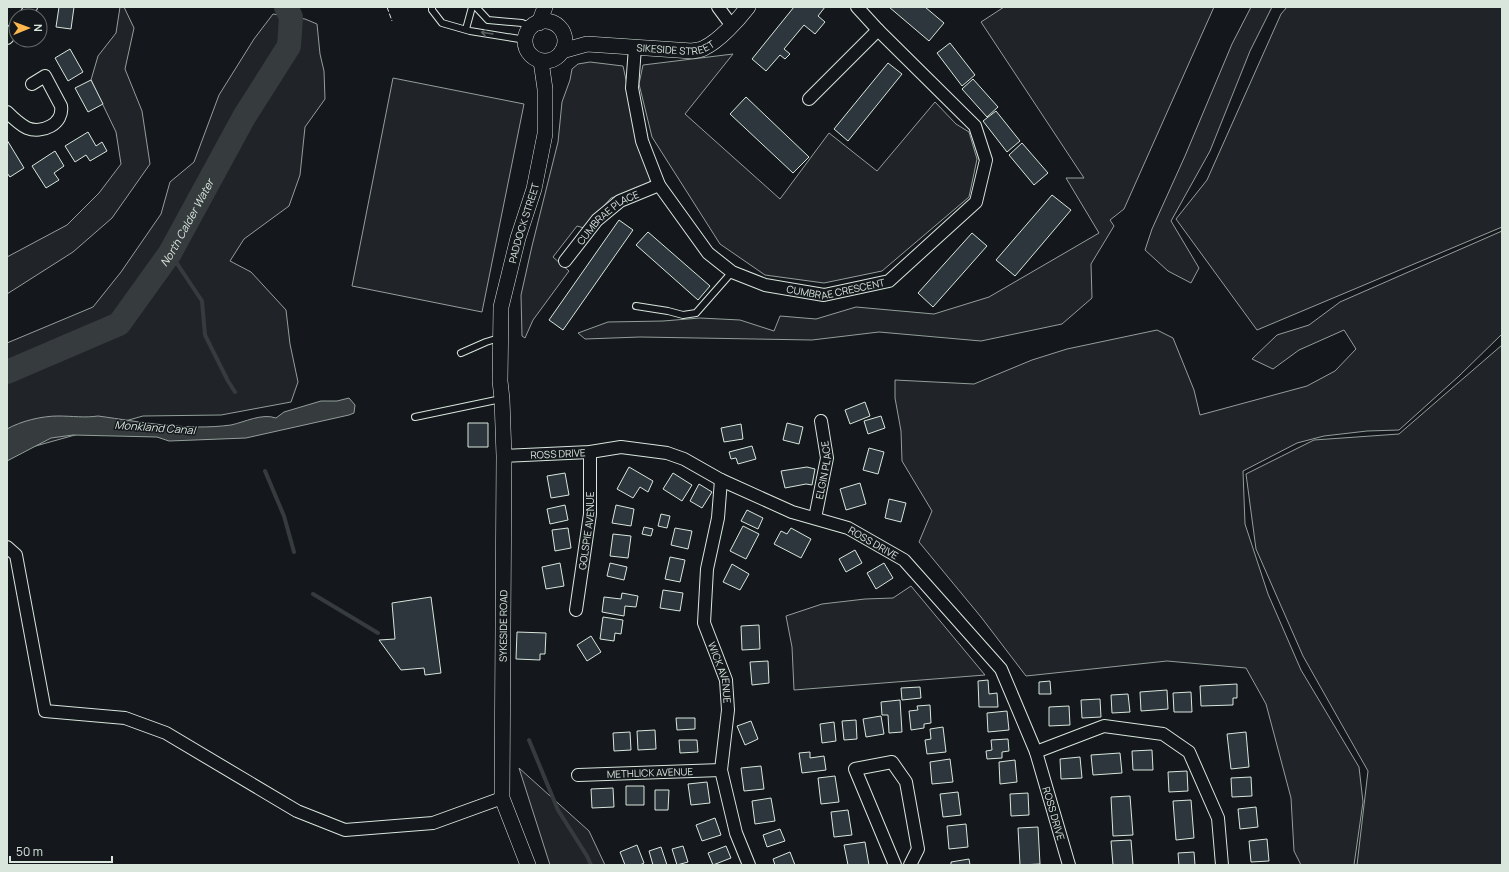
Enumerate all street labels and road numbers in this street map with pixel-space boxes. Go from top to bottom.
street label: SIKESIDE STREET [636,37,717,58]
street label: PADDOCK STREET [505,182,542,265]
street label: CUMBRAE PLACE [573,187,641,248]
street label: CUMBRAE CRESCENT [785,275,886,302]
street label: ELGIN PLACE [812,439,834,500]
street label: ROSS DRIVE [530,445,586,462]
street label: GOLSPIE AVENUE [575,491,597,571]
street label: ROSS DRIVE [846,523,901,563]
street label: SYKESIDE ROAD [496,589,510,662]
street label: WICK AVENUE [705,640,735,704]
street label: METHLICK AVENUE [607,764,694,781]
street label: ROSS DRIVE [1039,785,1068,842]

